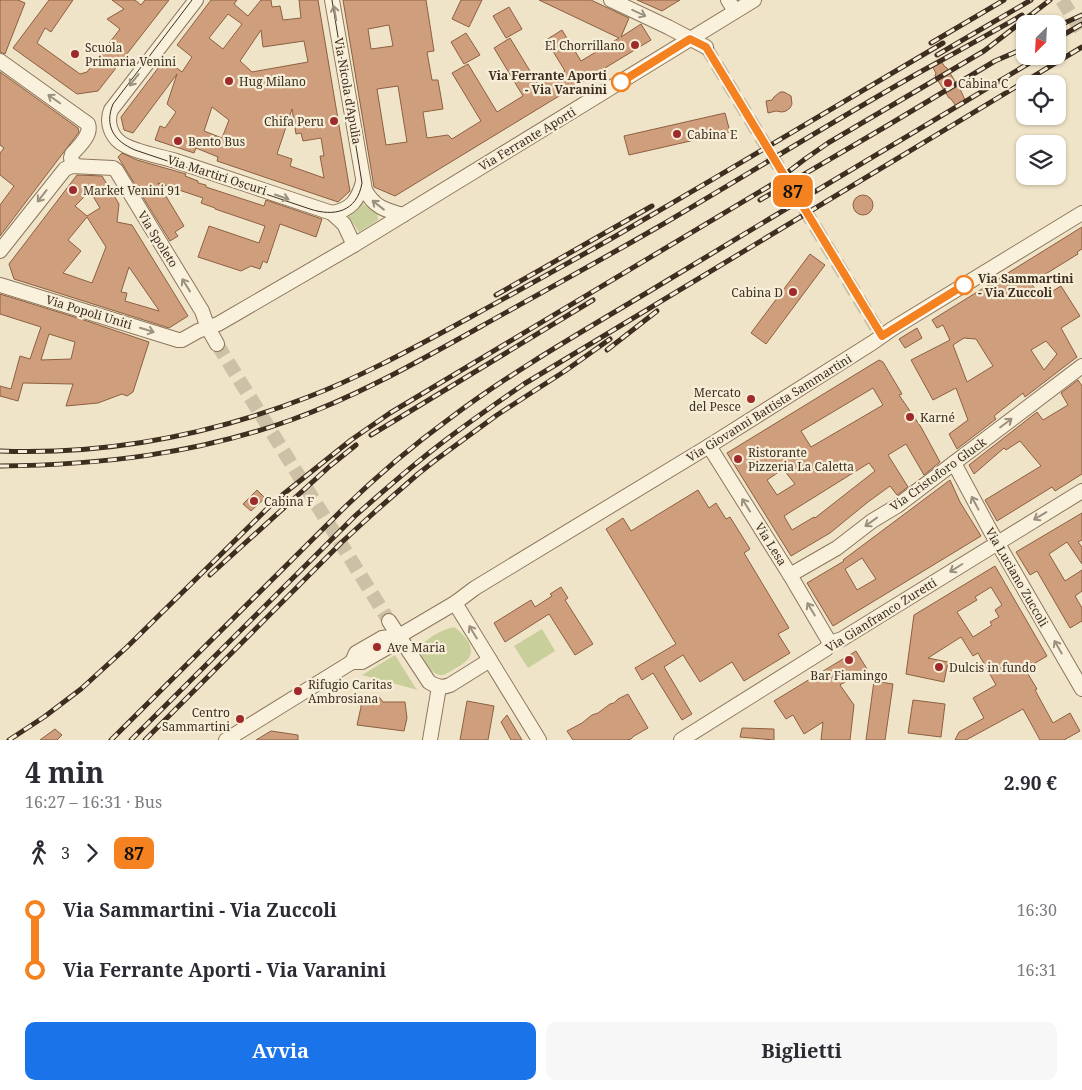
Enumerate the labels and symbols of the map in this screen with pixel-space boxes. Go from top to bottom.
one-way arrow [329,6,339,22]
one-way arrow [631,9,646,19]
north arrow [1016,15,1066,65]
street label: Via Nicola d'Apulia [330,36,366,146]
place label: El Chorrillano [545,37,625,54]
place label: Scuola Primaria Venini [85,39,176,70]
marker: El Chorrillano [629,39,641,51]
marker: Scuola Primaria Venini [69,48,81,60]
place label: Via Ferrante Aporti - Via Varanini [488,67,608,98]
marker: Via Ferrante Aporti - Via Varanini [611,72,631,92]
one-way arrow [129,73,139,87]
place label: Hug Milano [239,73,306,90]
marker: Hug Milano [223,75,235,87]
place label: Cabina C [958,75,1008,92]
marker: Cabina C [942,77,954,89]
one-way arrow [47,94,61,104]
street label: Via Ferrante Aporti [475,103,579,175]
place label: Chifa Peru [264,113,324,130]
marker: Chifa Peru [328,115,340,127]
place label: Cabina E [687,126,737,143]
marker: Cabina E [671,128,683,140]
place label: Bento Bus [188,133,245,150]
marker: Bento Bus [172,135,184,147]
street label: Via Martiri Oscuri [165,151,269,199]
line badge: 87 [770,175,816,207]
place label: Market Venini 91 [83,182,181,199]
marker: Market Venini 91 [67,184,79,196]
one-way arrow [37,190,48,203]
one-way arrow [274,192,290,202]
one-way arrow [371,199,384,210]
street label: Via Spoleto [134,207,182,271]
place label: Via Sammartini - Via Zuccoli [978,270,1074,301]
marker: Via Sammartini - Via Zuccoli [954,275,974,295]
one-way arrow [180,278,190,292]
place label: Cabina D [731,284,783,301]
marker: Cabina D [787,286,799,298]
street label: Via Popoli Uniti [44,291,134,333]
one-way arrow [139,326,155,336]
street label: Via Giovanni Battista Sammartini [683,350,855,466]
place label: Mercato del Pesce [689,384,741,415]
marker: Mercato del Pesce [745,393,757,405]
place label: Karné [920,409,955,426]
marker: Karné [904,411,916,423]
one-way arrow [999,418,1012,429]
street label: Via Cristoforo Gluck [886,433,990,515]
place label: Ristorante Pizzeria La Caletta [748,444,854,475]
marker: Ristorante Pizzeria La Caletta [732,453,744,465]
place label: Cabina F [264,493,314,510]
marker: Cabina F [248,495,260,507]
one-way arrow [970,497,980,511]
one-way arrow [740,498,750,512]
one-way arrow [1034,512,1048,522]
one-way arrow [864,517,878,527]
street label: Via Lesa [751,519,791,569]
street label: Via Luciano Zuccoli [982,524,1052,630]
one-way arrow [949,564,963,574]
street label: Via Gianfranco Zuretti [822,574,940,656]
one-way arrow [805,603,815,617]
one-way arrow [467,625,477,639]
place label: Ave Maria [387,639,446,656]
marker: Ave Maria [371,641,383,653]
one-way arrow [1052,641,1062,655]
marker: Bar Fiamingo [843,654,855,666]
place label: Dulcis in fundo [949,659,1036,676]
marker: Dulcis in fundo [933,661,945,673]
place label: Bar Fiamingo [810,667,888,684]
place label: Rifugio Caritas Ambrosiana [308,676,392,707]
marker: Rifugio Caritas Ambrosiana [292,685,304,697]
place label: Centro Sammartini [162,704,230,735]
marker: Centro Sammartini [234,713,246,725]

